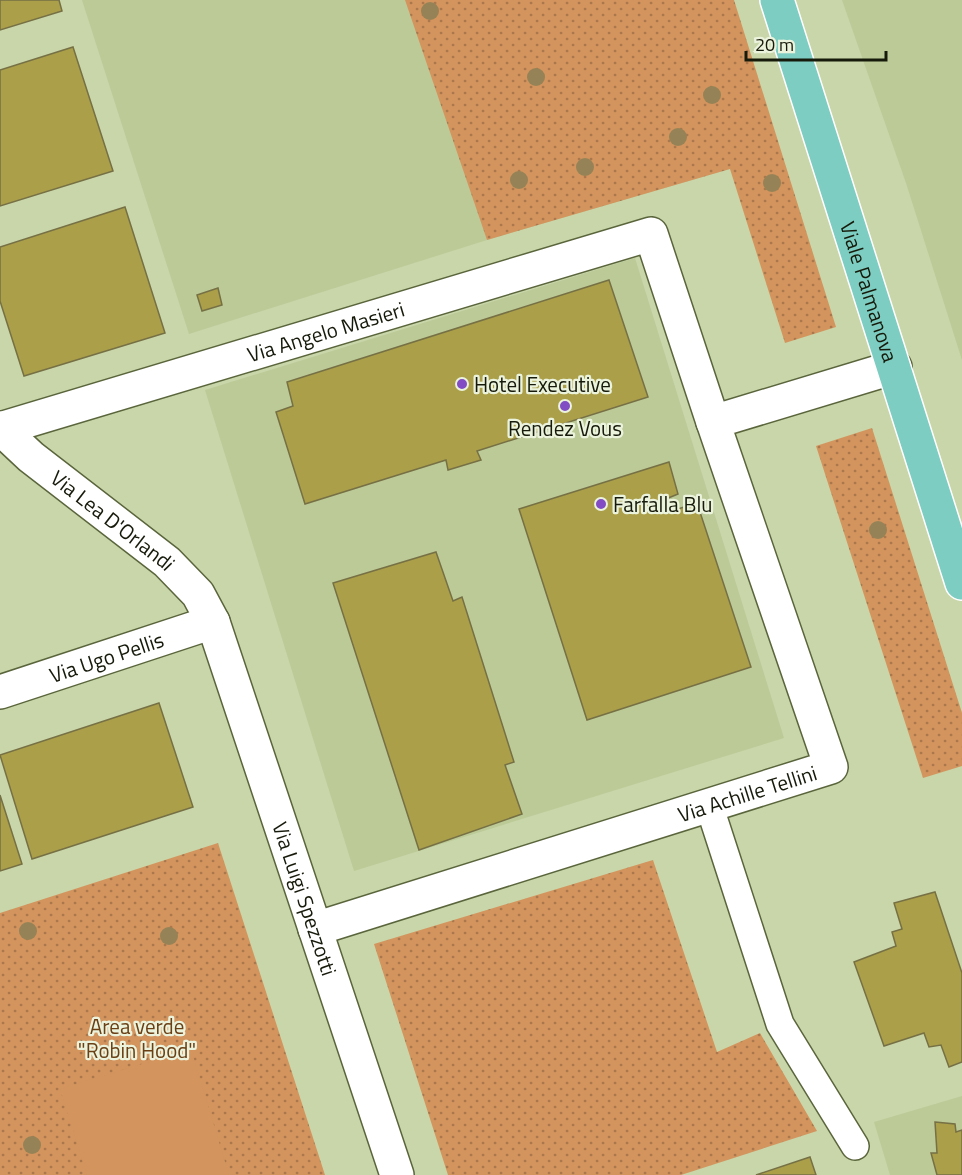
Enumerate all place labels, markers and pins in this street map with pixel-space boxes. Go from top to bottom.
place label: Hotel Executive [474,368,611,400]
marker: Hotel Executive [455,377,469,391]
marker: Rendez Vous [558,399,572,413]
place label: Rendez Vous [508,412,622,444]
place label: Farfalla Blu [613,488,712,520]
marker: Farfalla Blu [594,497,608,511]

